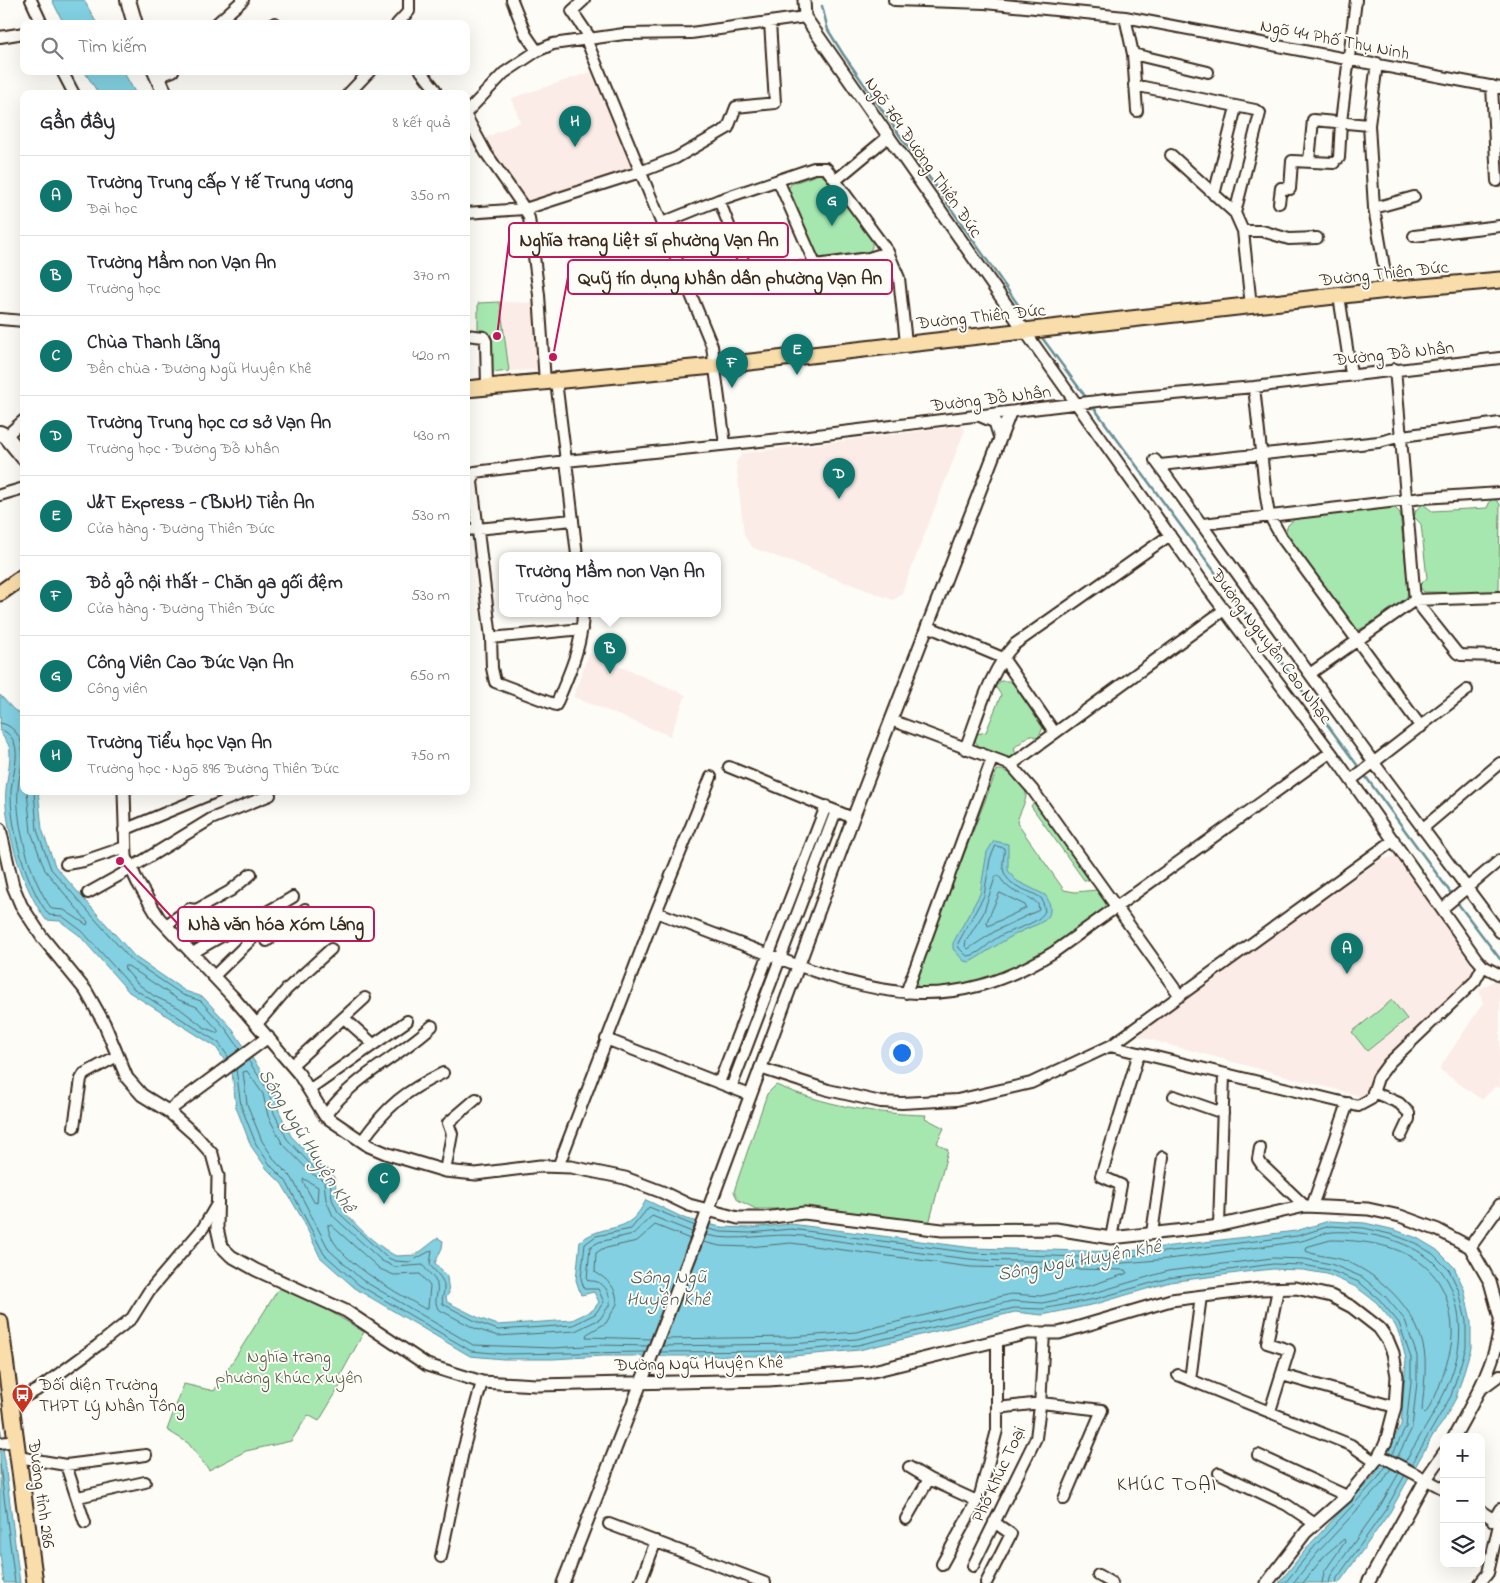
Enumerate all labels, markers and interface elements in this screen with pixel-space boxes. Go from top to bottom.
street label: Ngõ 44 Phố Thụ Ninh [1258,14,1412,69]
search box [20,20,470,75]
icon: search [38,34,66,62]
text: Tìm kiếm [78,34,147,61]
street label: Ngõ 764 Đường Thiên Đức [856,73,988,244]
pin: H [559,106,591,147]
text: Gần đây [40,108,115,138]
text: 8 kết quả [393,111,450,135]
text: Trường Trung cấp Y tế Trung ương [87,170,353,197]
text: A [51,184,61,208]
text: 350 m [411,184,450,208]
pin: G [816,185,848,226]
text: Đại học [87,197,137,221]
callout: Nghĩa trang Liệt sĩ phường Vạn An [509,223,788,257]
text: Nghĩa trang Liệt sĩ phường Vạn An [519,228,779,257]
text: Trường Mầm non Vạn An [87,250,276,277]
street label: Đường Thiên Đức [1318,255,1450,296]
callout: Quỹ tín dụng Nhân dân phường Vạn An [568,260,892,294]
text: B [51,264,61,288]
text: 370 m [413,264,450,288]
text: Quỹ tín dụng Nhân dân phường Vạn An [578,266,882,295]
text: Trường học [87,277,161,301]
street label: Đường Thiên Đức [915,298,1047,339]
text: Chùa Thanh Lãng [87,330,220,357]
pin: E [781,334,813,375]
street label: Đường Đỗ Nhân [1332,336,1456,375]
text: C [52,344,60,368]
text: 420 m [412,344,450,368]
pin: F [716,347,748,388]
text: Đền chùa · Đường Ngũ Huyện Khê [87,357,311,381]
street label: Đường Đỗ Nhân [929,380,1053,421]
text: Trường Trung học cơ sở Vạn An [87,410,331,437]
text: D [50,424,62,448]
text: 430 m [413,424,450,448]
text: Trường học · Đường Đỗ Nhân [87,437,279,461]
pin: D [823,458,855,499]
text: J&T Express - (BNH) Tiền An [87,490,314,517]
text: E [51,504,61,528]
text: 530 m [411,504,450,528]
text: Cửa hàng · Đường Thiên Đức [87,517,275,541]
popup [499,552,721,617]
text: Trường Mầm non Vạn An [515,559,705,586]
street label: Đường Nguyễn Cao Nhạc [1202,563,1338,731]
text: Đồ gỗ nội thất - Chăn ga gối đệm [87,570,343,597]
text: F [51,584,61,608]
text: 530 m [411,584,450,608]
text: Trường học [515,586,589,610]
text: Cửa hàng · Đường Thiên Đức [87,597,275,621]
pin: B [594,633,626,674]
text: Công Viên Cao Đức Vạn An [87,650,294,677]
text: G [51,664,61,688]
text: 650 m [410,664,450,688]
text: Công viên [87,677,147,701]
text: Trường Tiểu học Vạn An [87,730,272,757]
text: H [51,744,61,768]
text: 750 m [411,744,450,768]
text: Trường học · Ngõ 896 Đường Thiên Đức [87,757,339,781]
callout: Nhà văn hóa Xóm Láng [178,907,374,941]
text: Nhà văn hóa Xóm Láng [188,912,364,941]
pin: A [1331,933,1363,974]
your location [889,1040,915,1066]
water label: Sông Ngũ Huyện Khê [250,1064,362,1220]
pin: C [368,1163,400,1204]
water label: Sông Ngũ Huyện Khê [996,1234,1165,1290]
water label: Sông Ngũ Huyện Khê [626,1265,711,1314]
park label: Nghĩa trang phường Khúc Xuyên [216,1345,363,1393]
street label: Đường Ngũ Huyện Khê [614,1351,784,1380]
place label: Đối diện Trường THPT Lý Nhân Tông [38,1373,185,1421]
bus stop icon: Đối diện Trường THPT Lý Nhân Tông [11,1382,35,1413]
street label: Phố Khúc Toại [966,1422,1034,1527]
map controls [1440,1433,1485,1568]
button: + [1440,1433,1485,1478]
street label: Đường tỉnh 286 [18,1437,60,1550]
district label: KHÚC TOẠI [1117,1471,1217,1500]
button: − [1440,1478,1485,1523]
button: layers [1440,1523,1485,1568]

